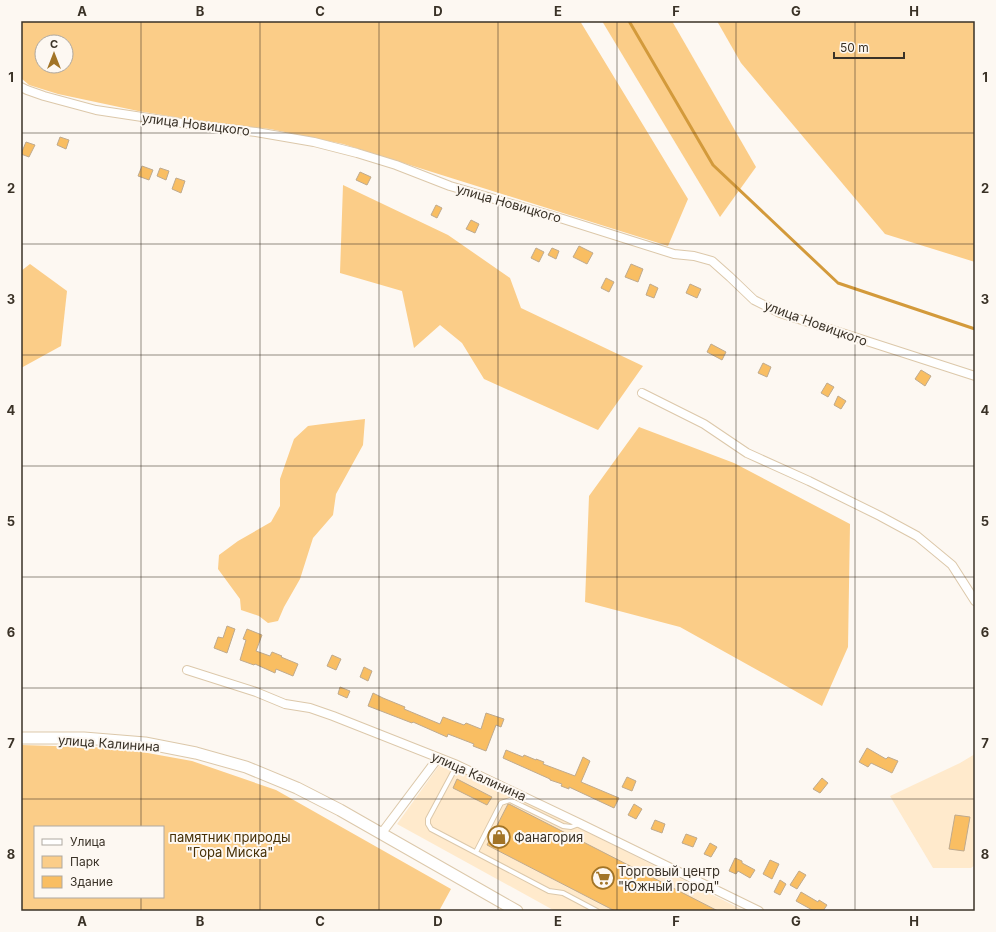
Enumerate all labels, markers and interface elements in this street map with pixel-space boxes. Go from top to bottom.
text: A [77,3,87,19]
text: B [196,3,205,19]
text: C [315,3,325,19]
text: D [433,3,443,19]
text: E [554,3,562,19]
text: F [672,3,680,19]
text: G [791,3,801,19]
text: H [909,3,919,19]
north arrow [34,34,74,74]
scale bar [834,34,904,60]
text: С [50,37,58,51]
text: 50 m [840,40,869,55]
text: 1 [8,69,14,85]
text: 1 [982,69,988,85]
street label: улица Новицкого [141,109,251,139]
text: 2 [7,180,15,196]
street label: улица Новицкого [455,180,564,226]
text: 2 [981,180,989,196]
text: 3 [7,291,15,307]
text: 3 [981,291,989,307]
street label: улица Новицкого [762,297,870,349]
text: 4 [7,402,16,418]
text: 4 [981,402,990,418]
text: 5 [7,513,15,529]
text: 5 [981,513,989,529]
text: 6 [7,624,15,640]
text: 6 [981,624,989,640]
street label: улица Калинина [57,731,161,755]
text: 7 [7,735,15,751]
text: 7 [981,735,989,751]
street label: улица Калинина [429,748,529,804]
shop icon: Фанагория [486,824,512,850]
legend [34,826,164,898]
park label: памятник природы "Гора Миска" [169,829,291,860]
place label: Фанагория [514,829,583,845]
text: Улица [70,834,105,849]
text: 8 [7,846,15,862]
text: 8 [981,846,989,862]
text: Парк [70,854,100,869]
place label: Торговый центр "Южный город" [618,863,720,894]
supermarket icon: Торговый центр "Южный город" [590,865,616,891]
text: Здание [70,874,113,889]
text: A [77,913,87,929]
text: B [196,913,205,929]
text: C [315,913,325,929]
text: D [433,913,443,929]
text: E [554,913,562,929]
text: F [672,913,680,929]
text: G [791,913,801,929]
text: H [909,913,919,929]

